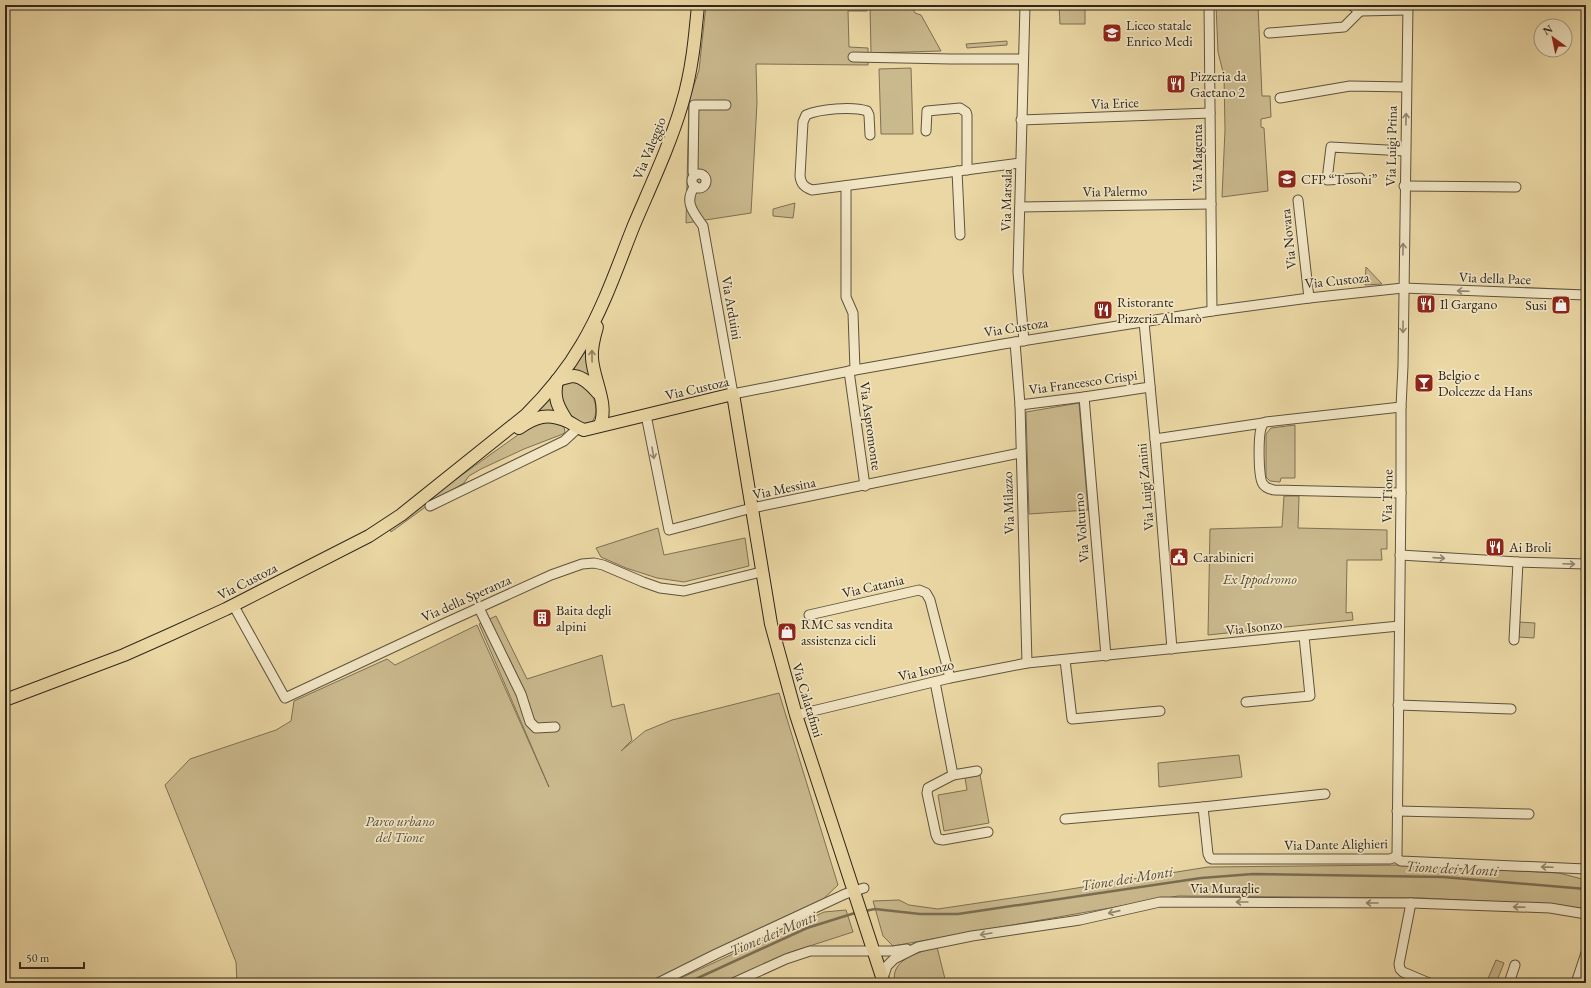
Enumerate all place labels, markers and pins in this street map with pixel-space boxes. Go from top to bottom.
place label: Liceo statale Enrico Medi [1126,16,1193,50]
school or university icon: Liceo statale Enrico Medi [1101,22,1123,44]
place label: Pizzeria da Gaetano 2 [1190,67,1247,101]
restaurant icon: Pizzeria da Gaetano 2 [1165,73,1187,95]
school or university icon: CFP “Tosoni” [1276,168,1298,190]
place label: CFP “Tosoni” [1301,170,1378,188]
place label: Ristorante Pizzeria Almarò [1117,293,1202,327]
restaurant icon: Il Gargano [1415,293,1437,315]
shop icon: Susi [1550,294,1572,316]
place label: Il Gargano [1440,295,1497,313]
place label: Susi [1525,296,1548,314]
restaurant icon: Ristorante Pizzeria Almarò [1092,299,1114,321]
place label: Belgio e Dolcezze da Hans [1438,366,1533,400]
bar icon: Belgio e Dolcezze da Hans [1413,372,1435,394]
restaurant icon: Ai Broli [1484,536,1506,558]
place label: Ai Broli [1508,538,1552,556]
public building icon: Carabinieri [1168,546,1190,568]
place label: Carabinieri [1193,548,1254,566]
place label: Baita degli alpini [556,601,612,635]
building icon: Baita degli alpini [531,607,553,629]
place label: RMC sas vendita assistenza cicli [801,615,893,649]
shop icon: RMC sas vendita assistenza cicli [776,621,798,643]

